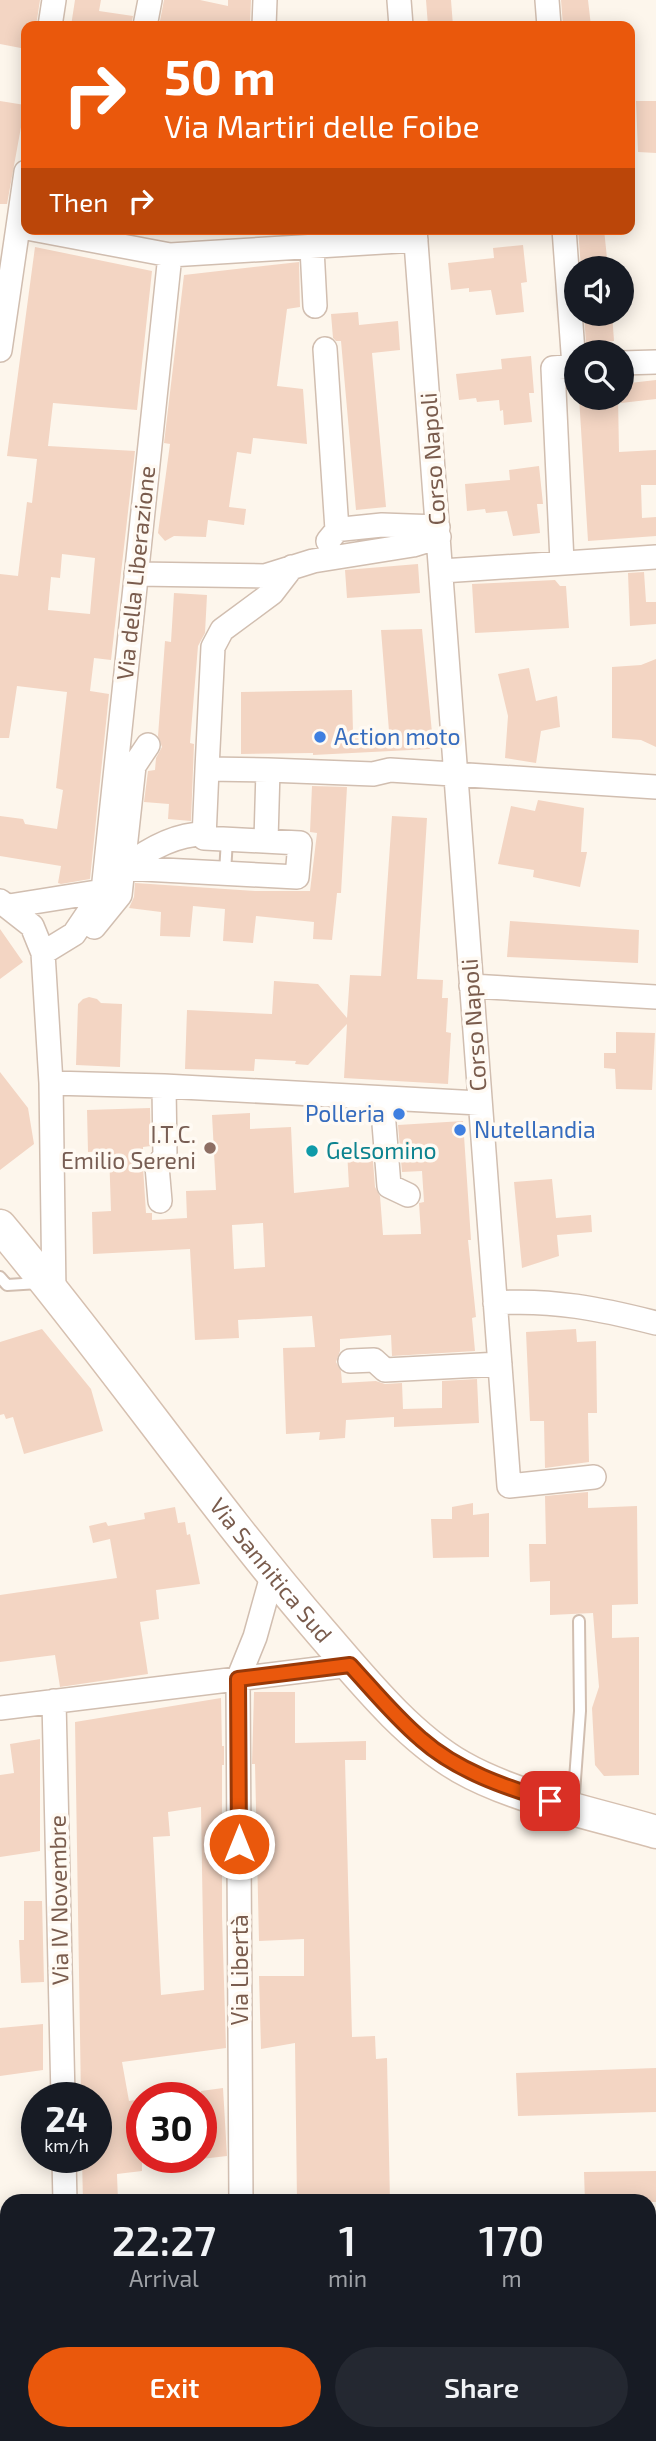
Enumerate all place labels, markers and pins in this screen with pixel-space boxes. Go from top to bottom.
place label: Action moto [334,722,461,750]
marker: Action moto [312,729,328,745]
place label: Polleria [305,1099,385,1127]
marker: Polleria [391,1106,407,1122]
place label: Nutellandia [474,1115,596,1143]
place label: I.T.C. Emilio Sereni [61,1120,196,1174]
marker: Nutellandia [452,1122,468,1138]
place label: Gelsomino [326,1136,437,1164]
marker: I.T.C. Emilio Sereni [202,1140,218,1156]
marker: Gelsomino [304,1143,320,1159]
pin [520,1771,580,1831]

